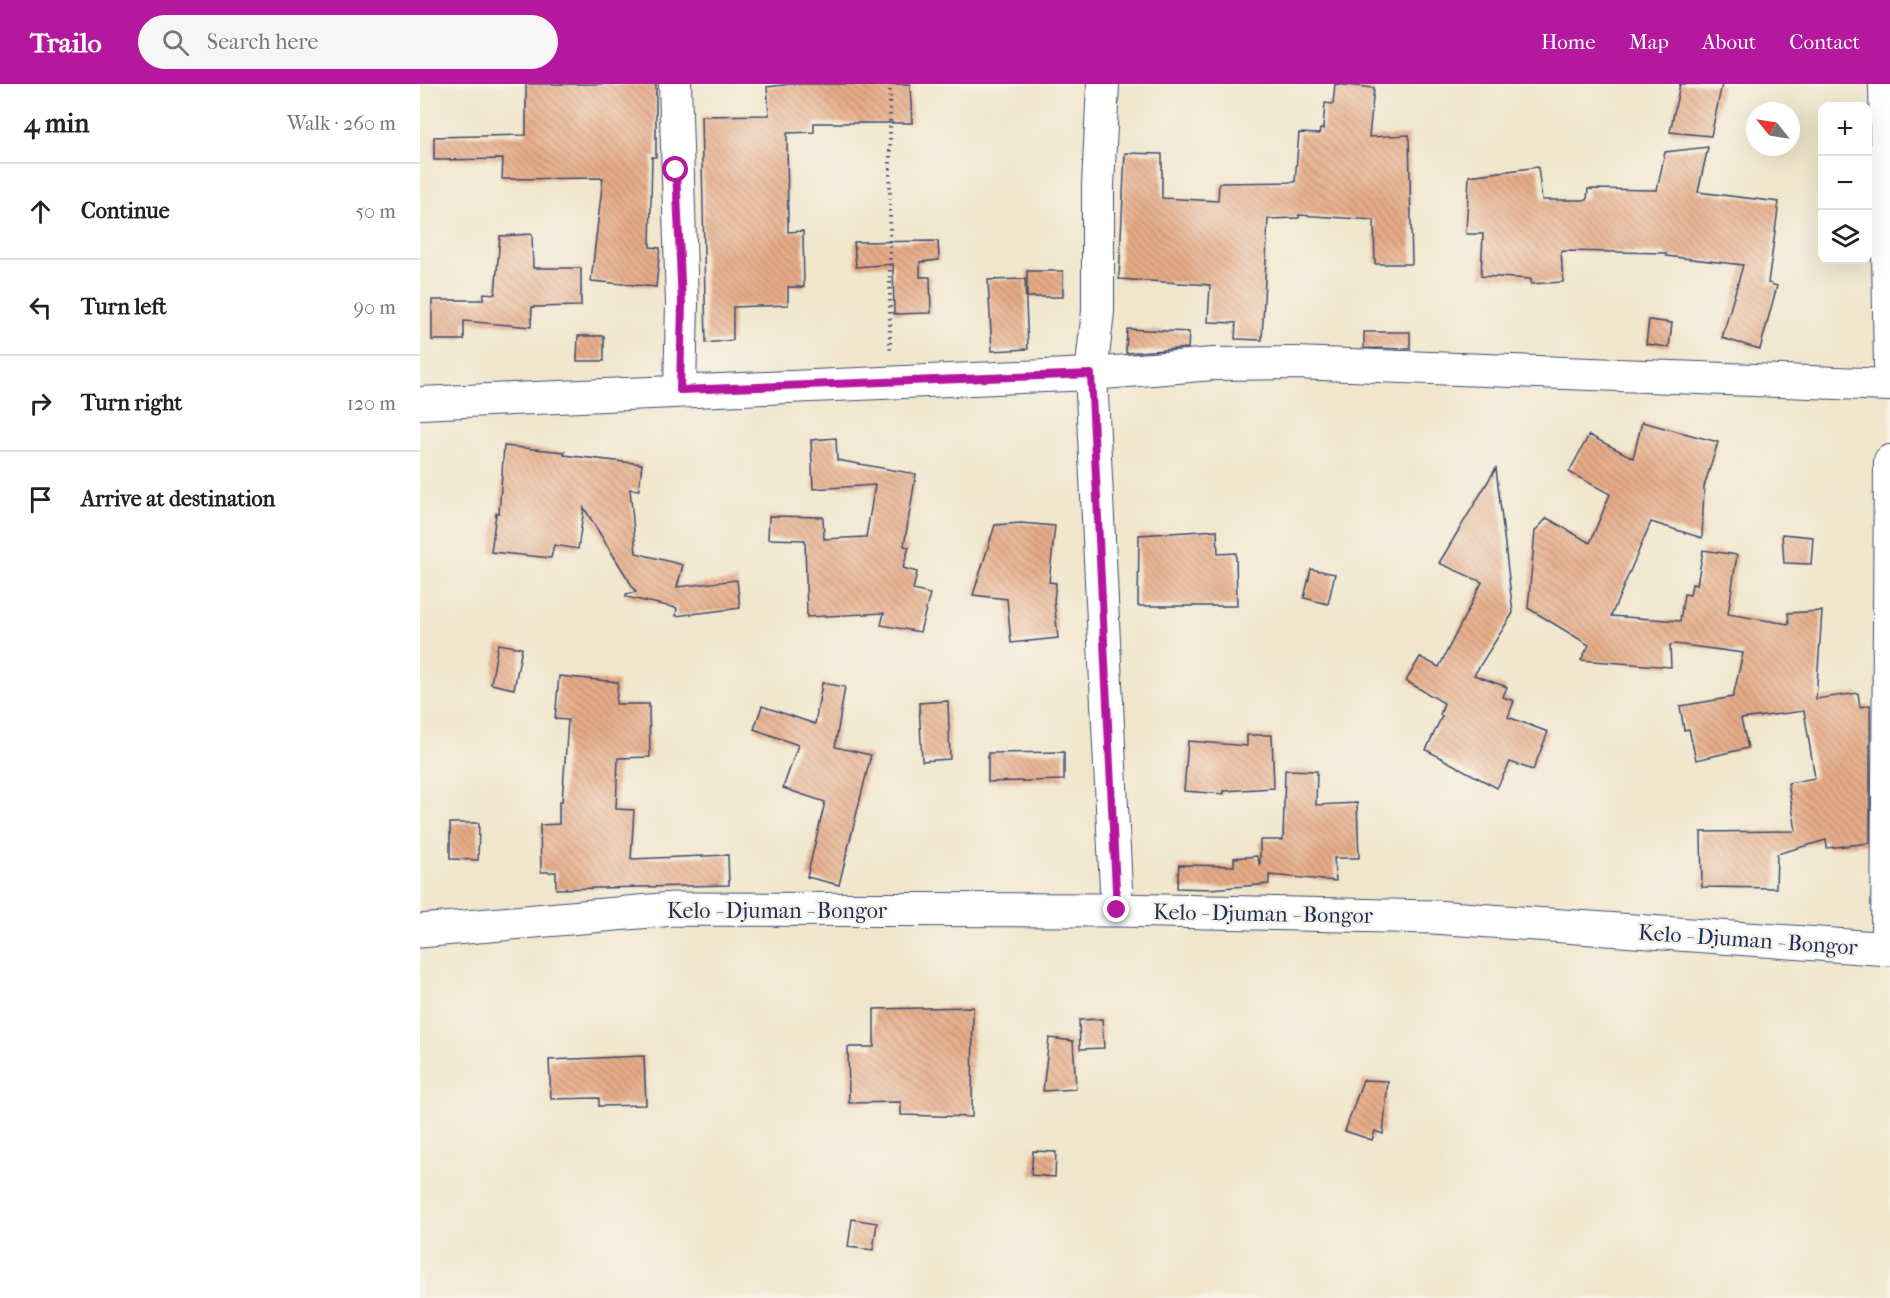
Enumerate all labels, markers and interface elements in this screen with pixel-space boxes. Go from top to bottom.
search box [138,15,558,69]
text: Trailo [30,26,102,59]
icon: search [159,26,192,59]
text: Search here [207,29,318,55]
text: Home [1541,30,1596,54]
text: Map [1629,30,1669,54]
text: About [1702,30,1756,54]
text: Contact [1789,30,1860,54]
north arrow [1746,102,1800,156]
map controls [1818,102,1872,264]
button: + [1818,102,1872,156]
text: 4 min [24,108,89,139]
text: Walk · 260 m [287,112,396,135]
route start [662,156,688,182]
button: − [1818,156,1872,210]
icon: ahead [24,195,57,228]
text: Continue [81,198,170,224]
text: 50 m [355,200,396,223]
button: layers [1818,210,1872,264]
icon: left [24,291,57,324]
text: Turn left [81,294,167,320]
text: 90 m [354,296,396,319]
icon: right [24,387,57,420]
text: Turn right [81,390,182,416]
text: 120 m [347,392,396,415]
icon: arrive [24,483,57,516]
text: Arrive at destination [81,486,275,512]
route end [1103,896,1129,922]
street label: Kelo - Djuman - Bongor [667,898,888,924]
street label: Kelo - Djuman - Bongor [1153,899,1374,929]
street label: Kelo - Djuman - Bongor [1637,919,1859,961]

